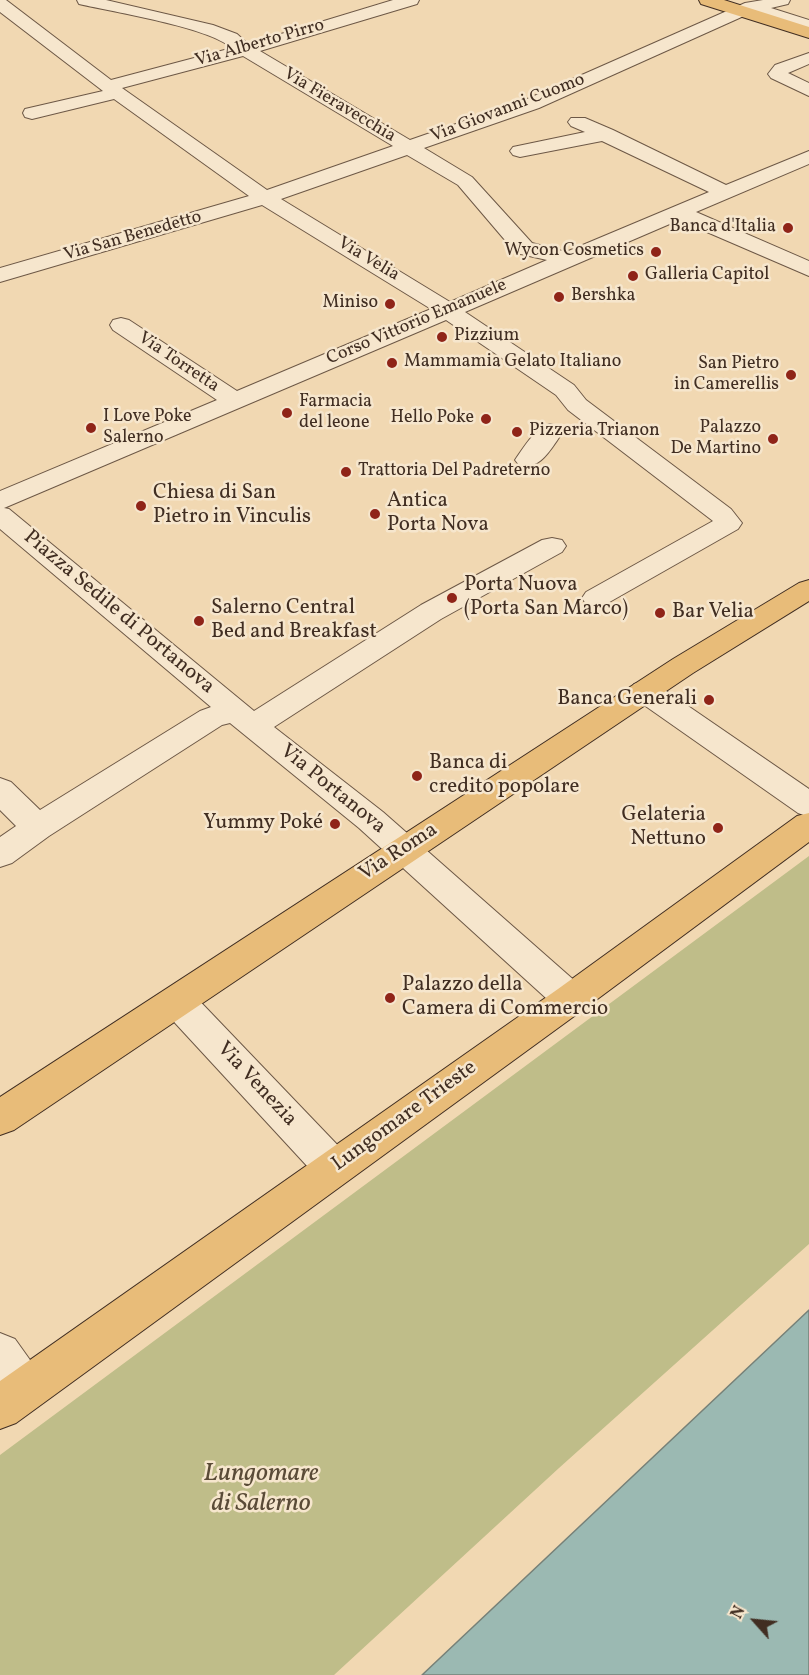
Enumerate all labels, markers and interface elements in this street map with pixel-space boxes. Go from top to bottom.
street label: Via Alberto Pirro [193,15,327,73]
street label: Via Fieravecchia [279,64,399,148]
street label: Via Giovanni Cuomo [428,70,588,148]
street label: Via San Benedetto [62,207,204,267]
place label: Banca d'Italia [670,217,776,239]
marker: Banca d'Italia [781,221,795,235]
street label: Via Velia [333,233,403,287]
place label: Wycon Cosmetics [504,241,644,263]
marker: Wycon Cosmetics [649,245,663,259]
place label: Galleria Capitol [645,265,769,287]
marker: Galleria Capitol [626,269,640,283]
street label: Corso Vittorio Emanuele [324,275,510,371]
place label: Bershka [571,286,635,308]
marker: Bershka [552,290,566,304]
place label: Miniso [322,293,378,315]
marker: Miniso [383,297,397,311]
place label: Pizzium [454,326,519,348]
street label: Via Torretta [133,328,223,398]
marker: Pizzium [435,330,449,344]
place label: Mammamia Gelato Italiano [404,352,621,374]
place label: San Pietro in Camerellis [674,354,779,397]
marker: Mammamia Gelato Italiano [385,356,399,370]
marker: San Pietro in Camerellis [784,368,798,382]
place label: Farmacia del leone [299,392,372,434]
marker: Farmacia del leone [280,406,294,420]
place label: I Love Poke Salerno [103,407,191,450]
place label: Hello Poke [390,408,474,430]
marker: Hello Poke [479,412,493,426]
place label: Palazzo De Martino [670,418,761,460]
marker: I Love Poke Salerno [84,421,98,435]
place label: Pizzeria Trianon [529,421,660,443]
marker: Pizzeria Trianon [510,425,524,439]
marker: Palazzo De Martino [766,432,780,446]
place label: Trattoria Del Padreterno [358,461,550,483]
marker: Trattoria Del Padreterno [339,465,353,479]
place label: Chiesa di San Pietro in Vinculis [153,481,311,531]
place label: Antica Porta Nova [387,489,489,539]
marker: Chiesa di San Pietro in Vinculis [134,499,148,513]
marker: Antica Porta Nova [368,507,382,521]
street label: Piazza Sedile di Portanova [17,526,219,700]
place label: Porta Nuova (Porta San Marco) [464,573,628,623]
marker: Porta Nuova (Porta San Marco) [445,591,459,605]
place label: Salerno Central Bed and Breakfast [211,596,377,646]
place label: Bar Velia [672,600,754,626]
marker: Bar Velia [653,606,667,620]
marker: Salerno Central Bed and Breakfast [192,614,206,628]
place label: Banca Generali [557,687,697,713]
marker: Banca Generali [702,693,716,707]
street label: Via Portanova [274,740,390,840]
place label: Banca di credito popolare [429,751,580,801]
marker: Banca di credito popolare [410,769,424,783]
place label: Gelateria Nettuno [622,803,706,853]
place label: Yummy Poké [203,811,323,837]
marker: Yummy Poké [328,817,342,831]
street label: Via Roma [355,818,443,888]
marker: Gelateria Nettuno [711,821,725,835]
place label: Palazzo della Camera di Commercio [402,973,608,1023]
marker: Palazzo della Camera di Commercio [383,991,397,1005]
street label: Via Venezia [210,1037,302,1133]
street label: Lungomare Trieste [328,1056,482,1178]
park label: Lungomare di Salerno [204,1459,318,1520]
north arrow [725,1591,785,1651]
text: N [727,1603,751,1623]

